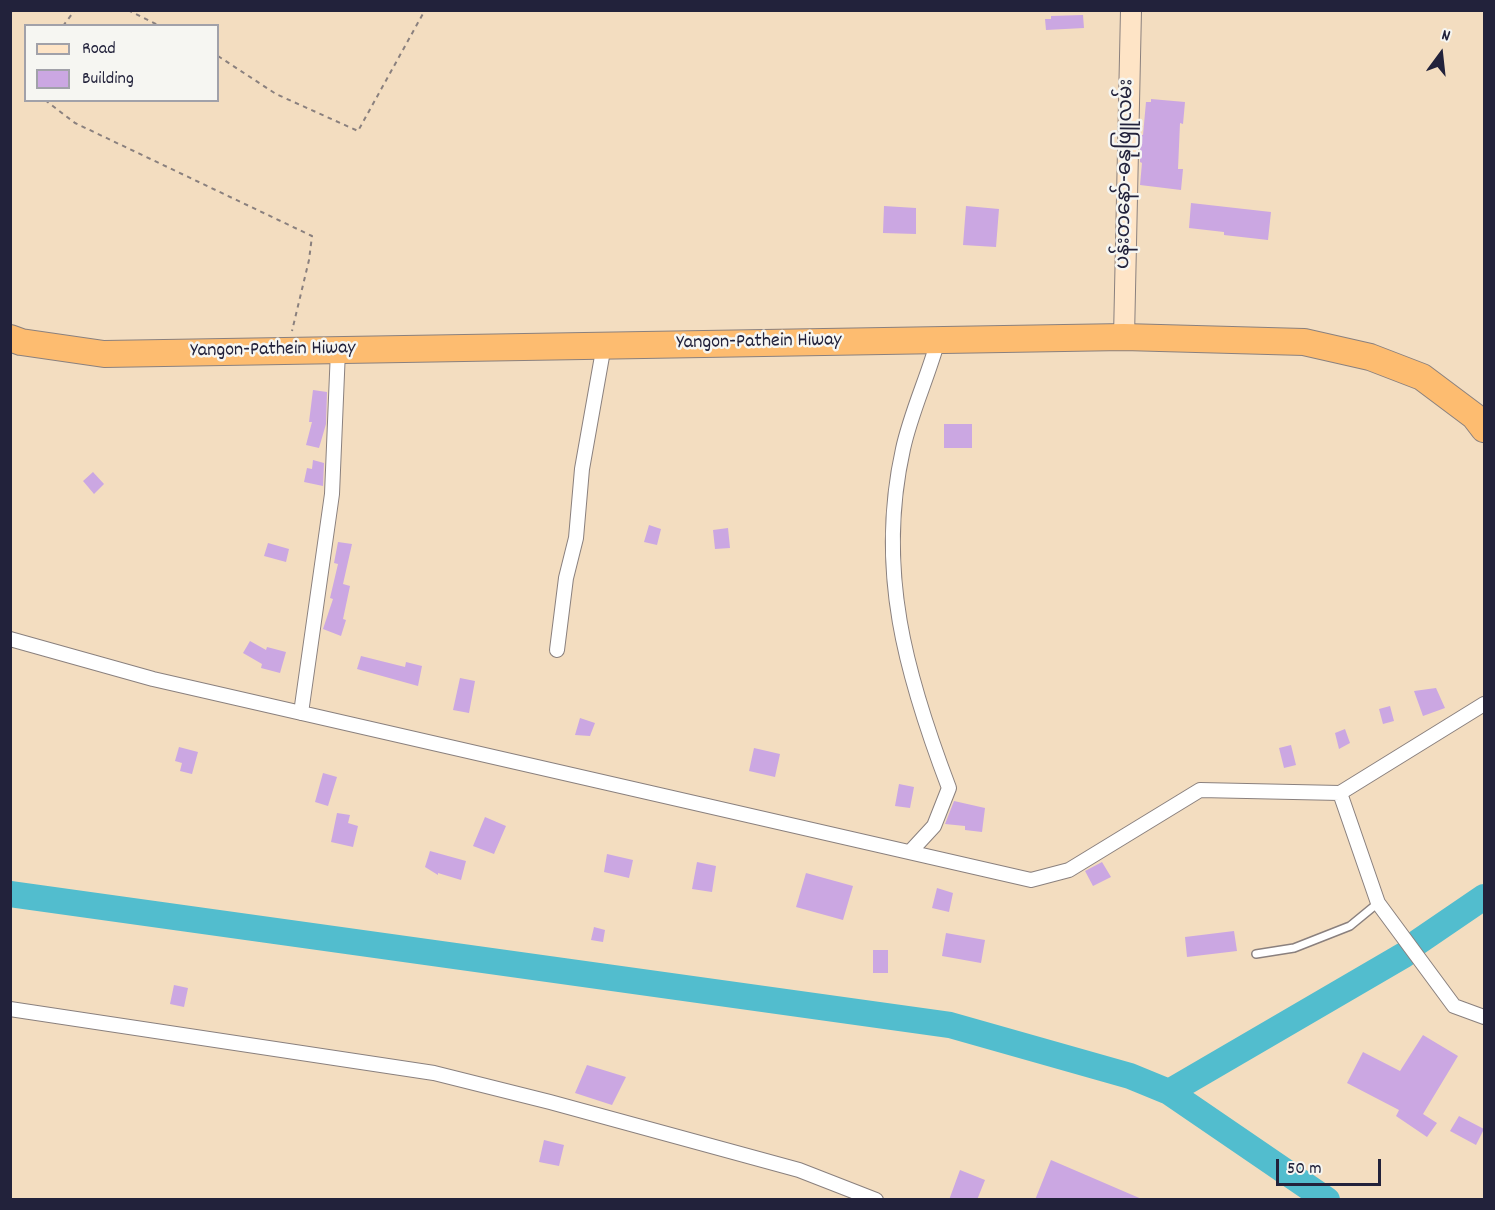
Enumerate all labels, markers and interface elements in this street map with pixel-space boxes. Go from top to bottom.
legend [24,24,219,102]
north arrow [1411,24,1471,84]
text: N [1439,24,1453,48]
text: Road [82,37,116,62]
text: Building [82,67,134,92]
street label: ပန်းတနော်-ဓနုဖြူလမ်း [1113,79,1141,269]
street label: Yangon-Pathein Hiway [676,330,842,356]
street label: Yangon-Pathein Hiway [190,338,356,364]
scale bar [1279,1147,1384,1185]
text: 50 m [1287,1157,1322,1182]

